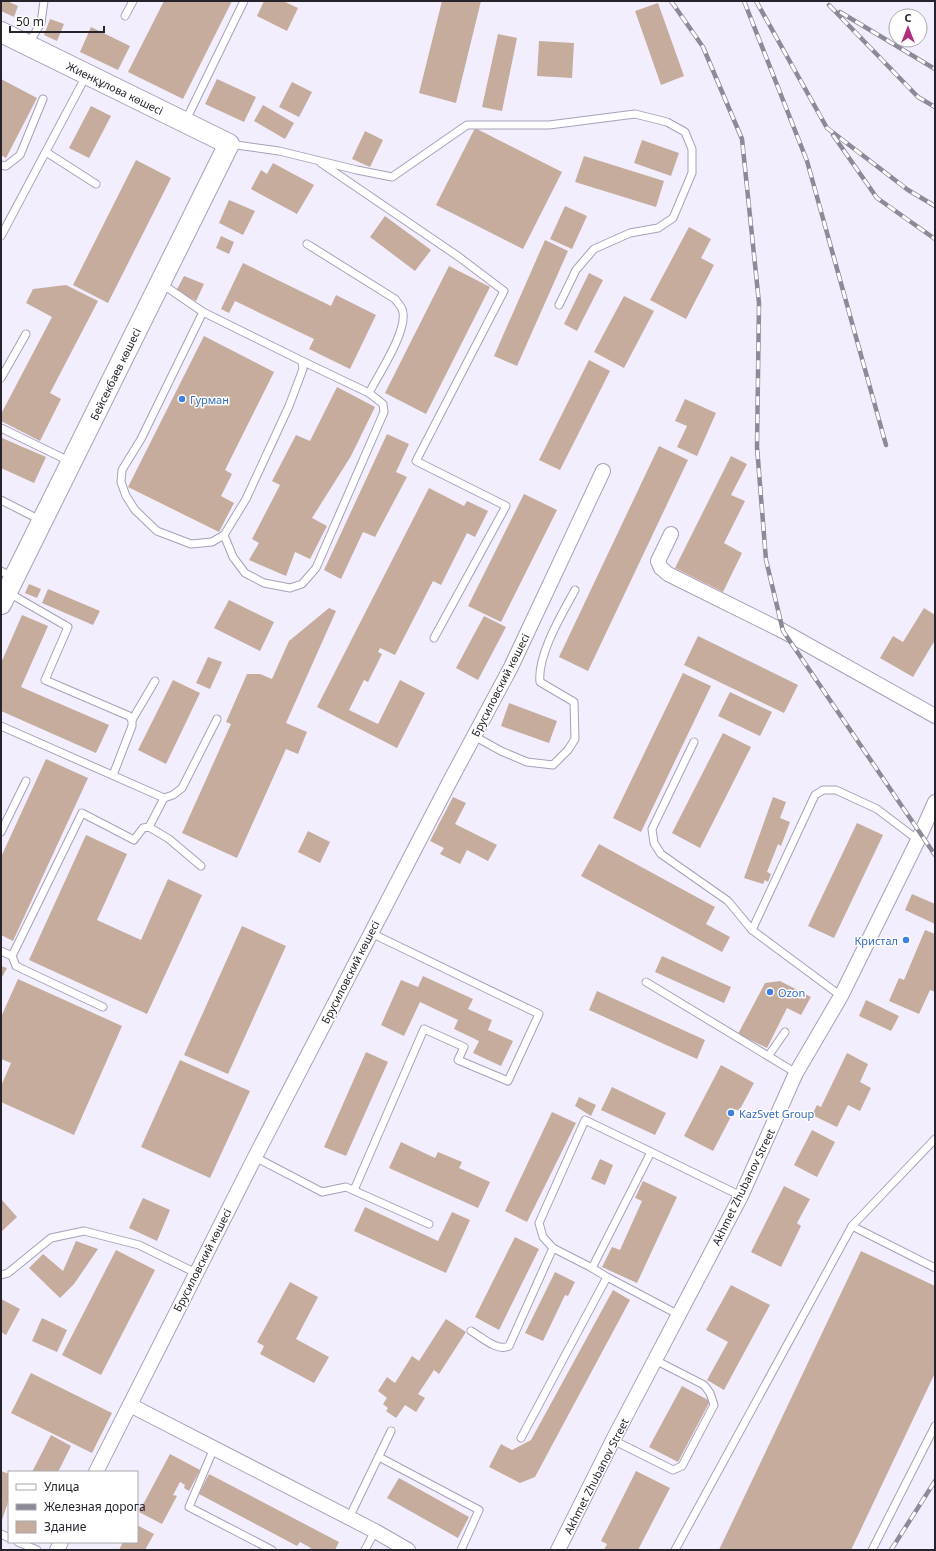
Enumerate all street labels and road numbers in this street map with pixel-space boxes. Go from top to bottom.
street label: Жиенқұлова көшесі [64,58,166,118]
street label: Бейсекбаев көшесі [86,325,144,423]
street label: Брусиловский көшесі [467,631,533,739]
street label: Брусиловский көшесі [317,918,383,1026]
street label: Akhmet Zhubanov Street [708,1126,778,1248]
street label: Брусиловский көшесі [169,1206,235,1314]
street label: Akhmet Zhubanov Street [560,1415,632,1537]

